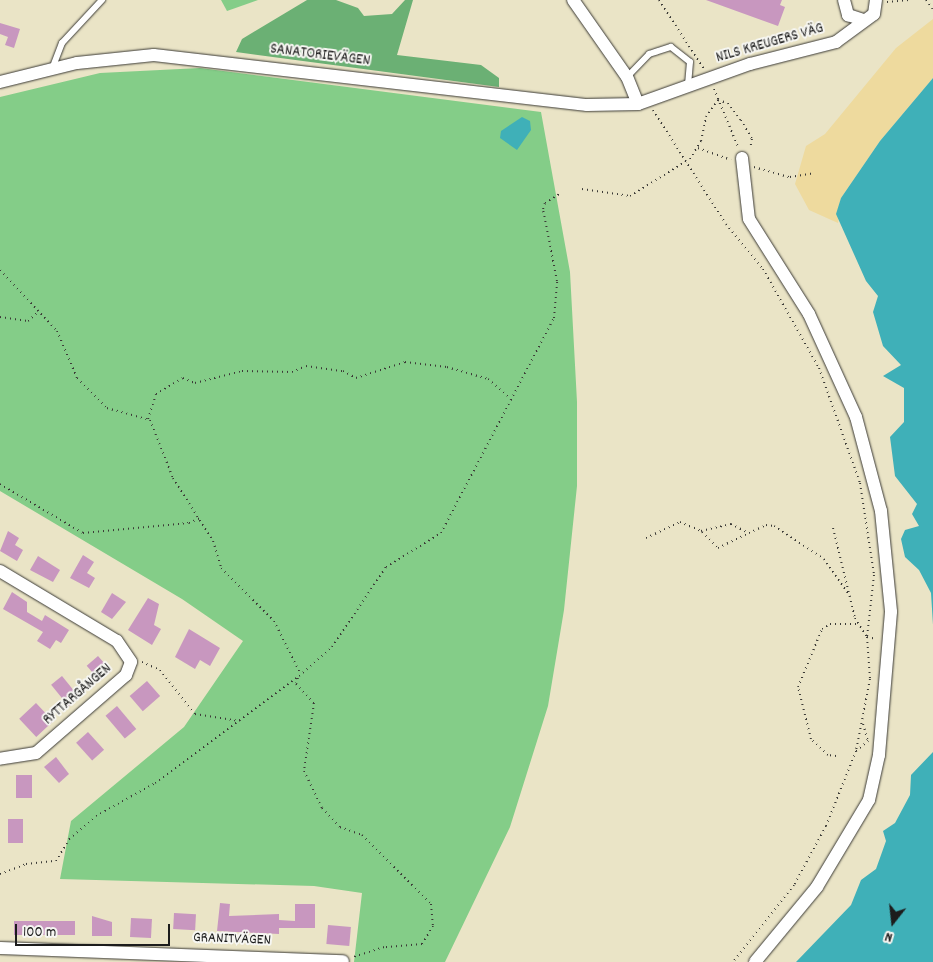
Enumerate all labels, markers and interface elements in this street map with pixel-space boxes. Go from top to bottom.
street label: NILS KREUGERS VÄG [714,20,826,68]
street label: SANATORIEVÄGEN [269,41,371,71]
street label: RYTTARGÅNGEN [40,660,116,730]
north arrow [868,897,918,947]
scale bar [18,914,172,946]
text: 100 m [23,922,56,944]
text: N [883,926,895,947]
street label: GRANITVÄGEN [193,930,271,950]

